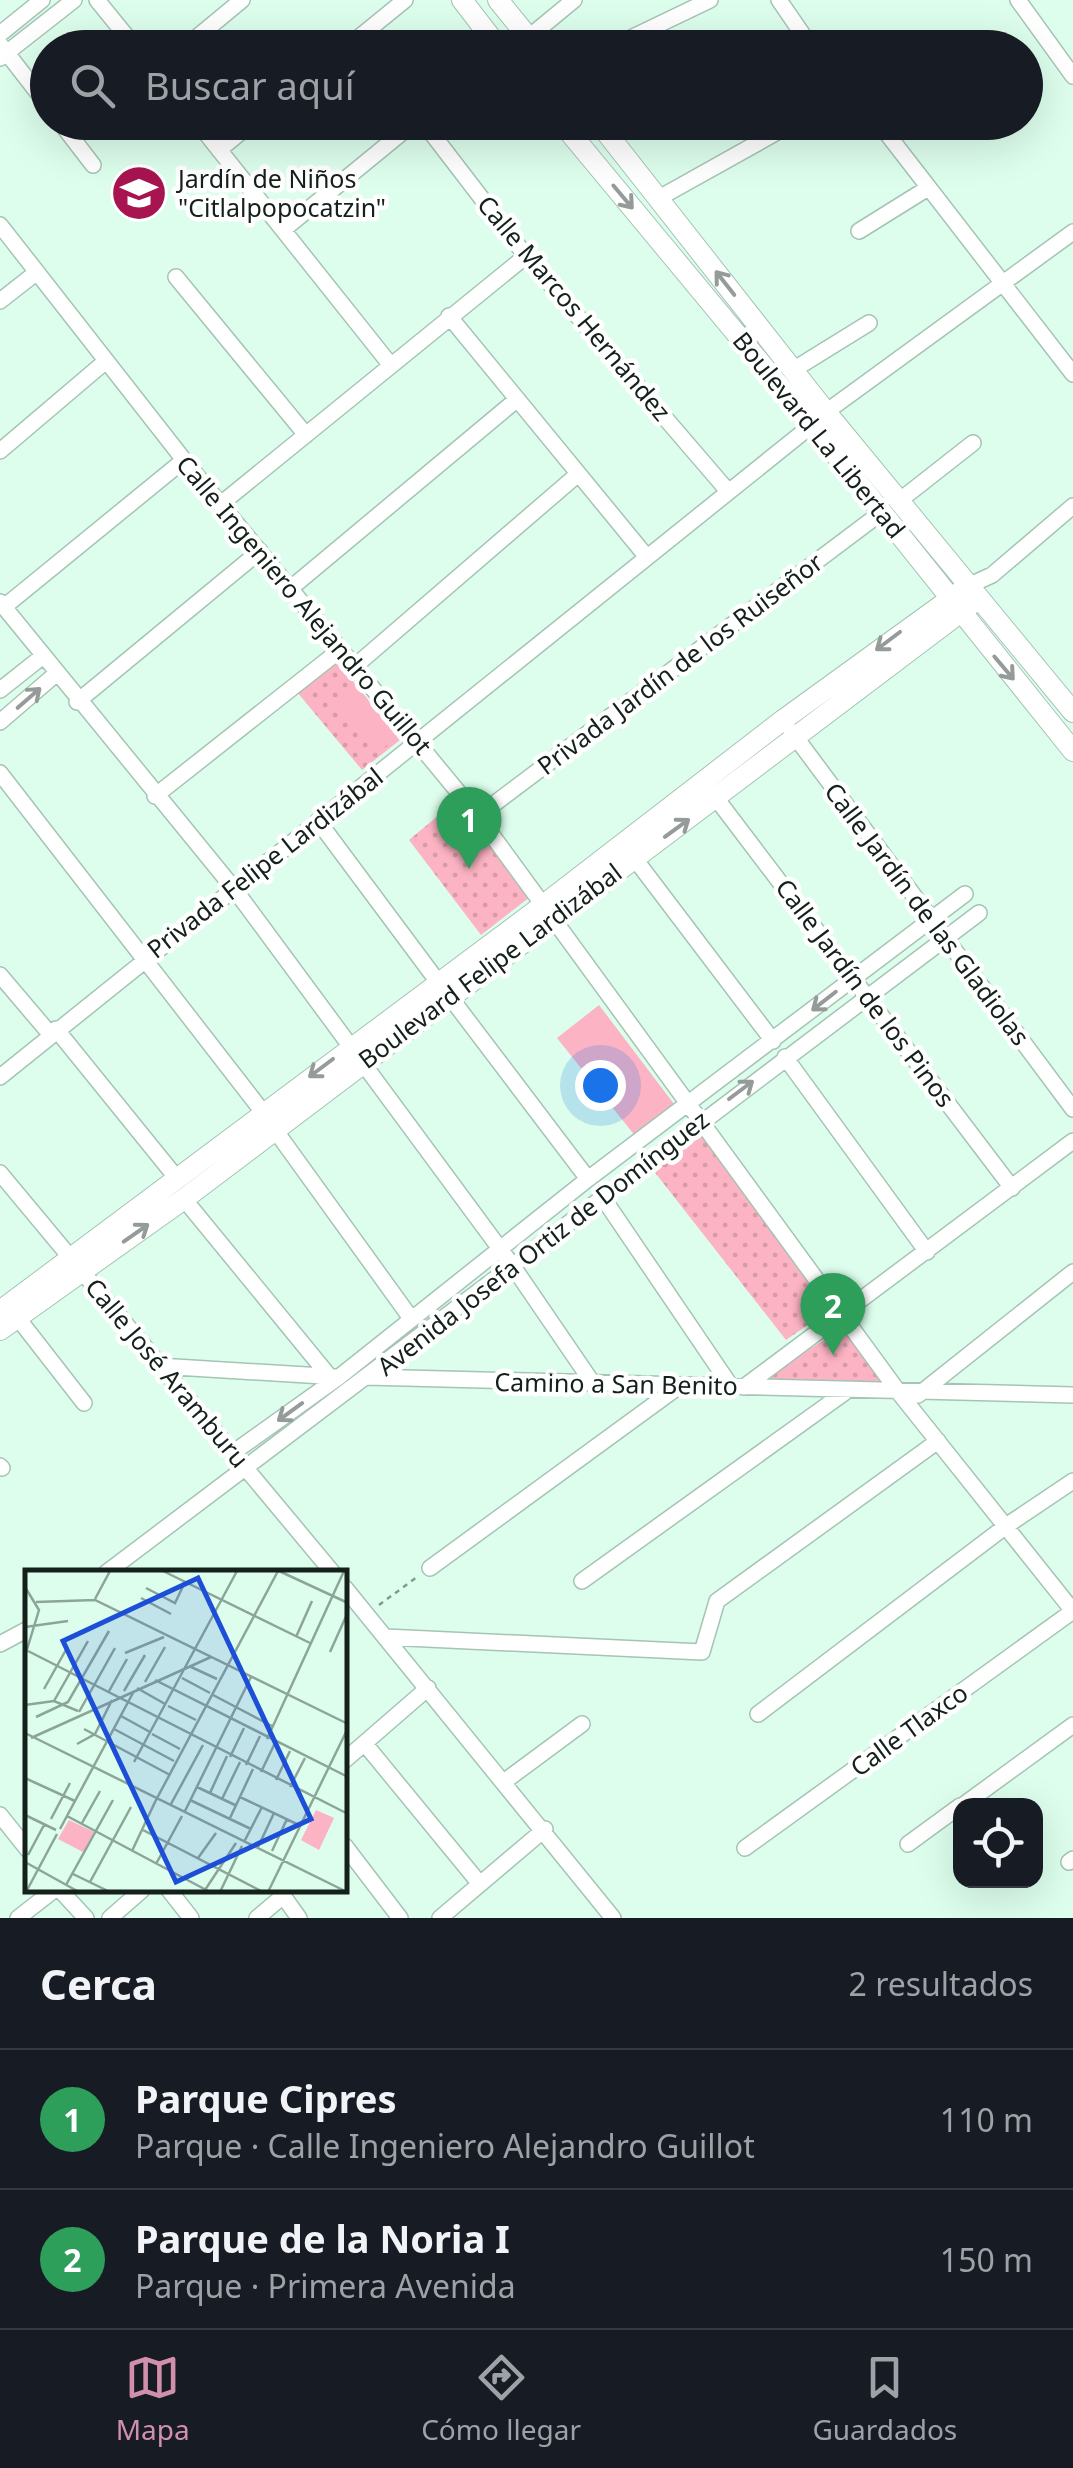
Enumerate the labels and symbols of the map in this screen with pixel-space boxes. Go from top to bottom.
place label: Jardín de Niños "Citlalpopocatzin" [176,161,386,224]
school or university icon: Jardín de Niños "Citlalpopocatzin" [109,163,169,223]
one-way arrow [612,184,634,210]
street label: Calle Marcos Hernández [470,188,679,427]
one-way arrow [715,270,736,297]
street label: Boulevard La Libertad [726,324,914,545]
street label: Calle Ingeniero Alejandro Guillot [169,448,440,761]
street label: Privada Jardín de los Ruiseñor [530,544,829,782]
one-way arrow [875,631,902,652]
one-way arrow [993,654,1015,680]
one-way arrow [15,687,41,709]
street label: Privada Felipe Lardizábal [139,759,389,965]
street label: Calle Jardín de las Gladiolas [818,775,1038,1052]
pin: 1 [436,786,502,869]
one-way arrow [662,818,690,839]
street label: Boulevard Felipe Lardizábal [351,855,628,1076]
street label: Calle Jardín de los Pinos [769,871,963,1114]
one-way arrow [812,989,838,1011]
one-way arrow [308,1057,335,1078]
your location [575,1060,626,1111]
one-way arrow [727,1079,754,1100]
street label: Avenida Josefa Ortiz de Domínguez [369,1102,715,1383]
one-way arrow [122,1223,150,1244]
street label: Calle José Aramburu [78,1270,257,1474]
pin: 2 [800,1272,866,1355]
street label: Camino a San Benito [494,1364,738,1402]
one-way arrow [276,1401,304,1422]
inset map [25,1570,348,1893]
street label: Calle Tlaxco [843,1675,974,1783]

